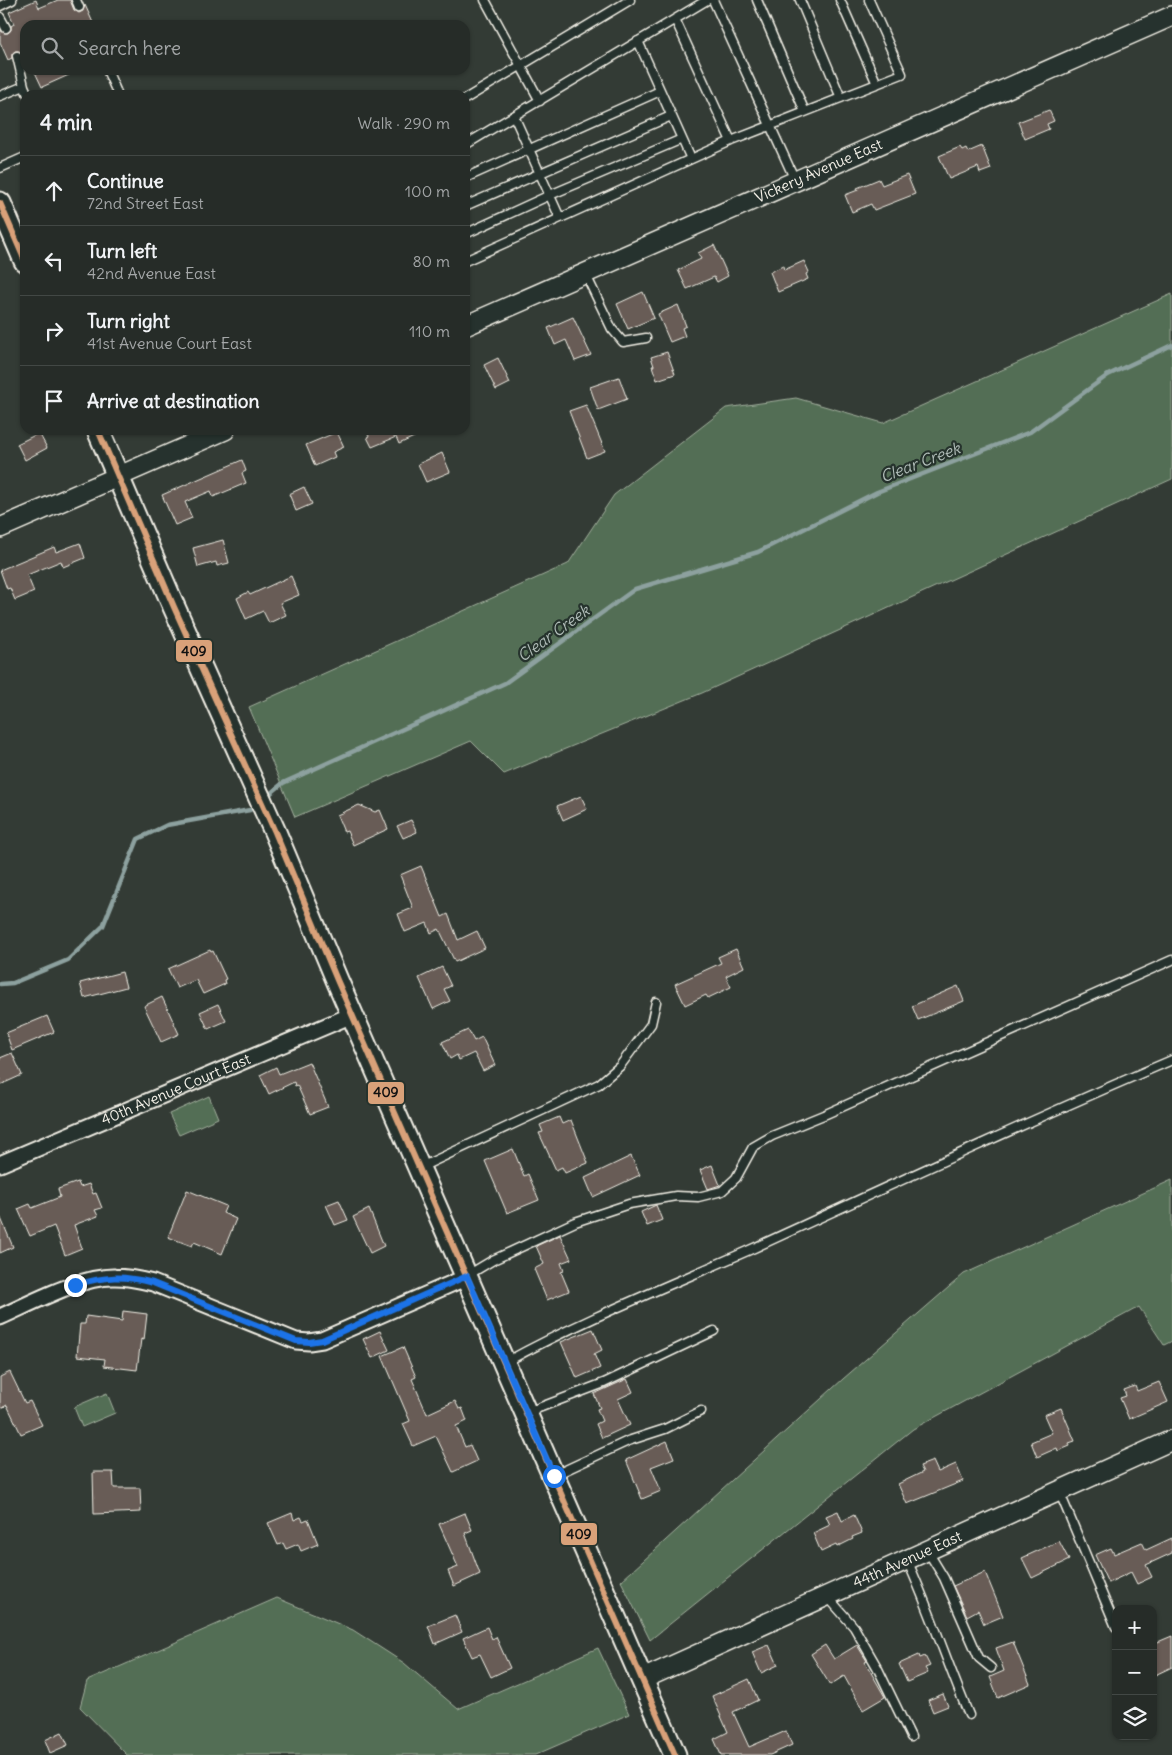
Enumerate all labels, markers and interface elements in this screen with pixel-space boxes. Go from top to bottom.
search box [20,20,470,75]
icon: search [38,34,66,62]
text: Search here [78,36,181,60]
text: 4 min [40,109,92,136]
text: Walk · 290 m [358,113,450,133]
street label: Vickery Avenue East [752,134,885,207]
text: Continue [87,169,164,193]
icon: ahead [40,177,68,205]
text: 100 m [405,181,450,201]
text: 72nd Street East [87,193,204,213]
text: Turn left [87,239,157,263]
icon: left [40,247,68,275]
text: 80 m [412,251,450,271]
text: 42nd Avenue East [87,263,216,283]
text: Turn right [87,309,170,333]
icon: right [40,317,68,345]
text: 110 m [409,321,450,341]
text: 41st Avenue Court East [87,333,252,353]
icon: arrive [40,387,68,415]
text: Arrive at destination [87,389,260,413]
water label: Clear Creek [877,437,965,486]
water label: Clear Creek [513,599,594,666]
line badge: 409 [175,639,213,663]
text: 409 [181,642,207,660]
street label: 40th Avenue Court East [98,1049,253,1129]
line badge: 409 [367,1081,405,1105]
text: 409 [373,1083,399,1101]
route end [64,1274,87,1297]
route start [543,1465,566,1488]
line badge: 409 [560,1522,598,1546]
text: 409 [566,1525,592,1543]
street label: 44th Avenue East [850,1526,965,1592]
map controls [1112,1605,1157,1740]
button: + [1112,1605,1157,1650]
button: − [1112,1650,1157,1695]
button: layers [1112,1695,1157,1740]

